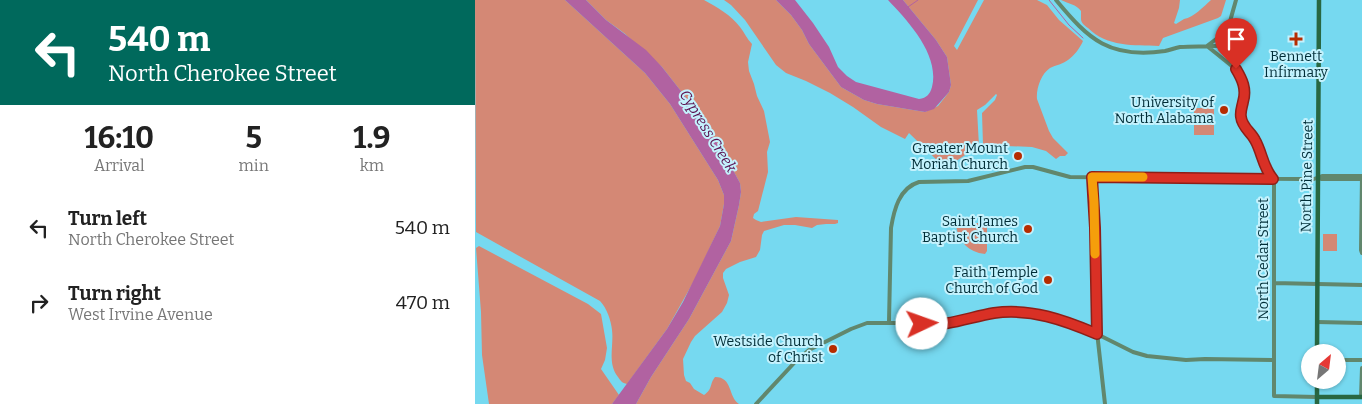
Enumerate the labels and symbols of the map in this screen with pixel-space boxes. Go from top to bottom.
pin [1215,18,1257,69]
marker: Bennett Infirmary [1289,32,1303,46]
place label: Bennett Infirmary [1264,48,1328,81]
water label: Cypress Creek [676,86,741,176]
place label: University of North Alabama [1114,94,1215,127]
marker: University of North Alabama [1218,104,1230,116]
street label: North Pine Street [1298,119,1316,233]
place label: Greater Mount Moriah Church [911,140,1008,173]
marker: Greater Mount Moriah Church [1012,150,1024,162]
street label: North Cedar Street [1255,198,1272,320]
place label: Saint James Baptist Church [922,213,1018,246]
marker: Saint James Baptist Church [1022,223,1034,235]
place label: Faith Temple Church of God [945,264,1038,297]
marker: Faith Temple Church of God [1042,274,1054,286]
position arrow [895,297,947,349]
place label: Westside Church of Christ [713,333,823,366]
marker: Westside Church of Christ [827,343,839,355]
north arrow [1301,344,1346,389]

